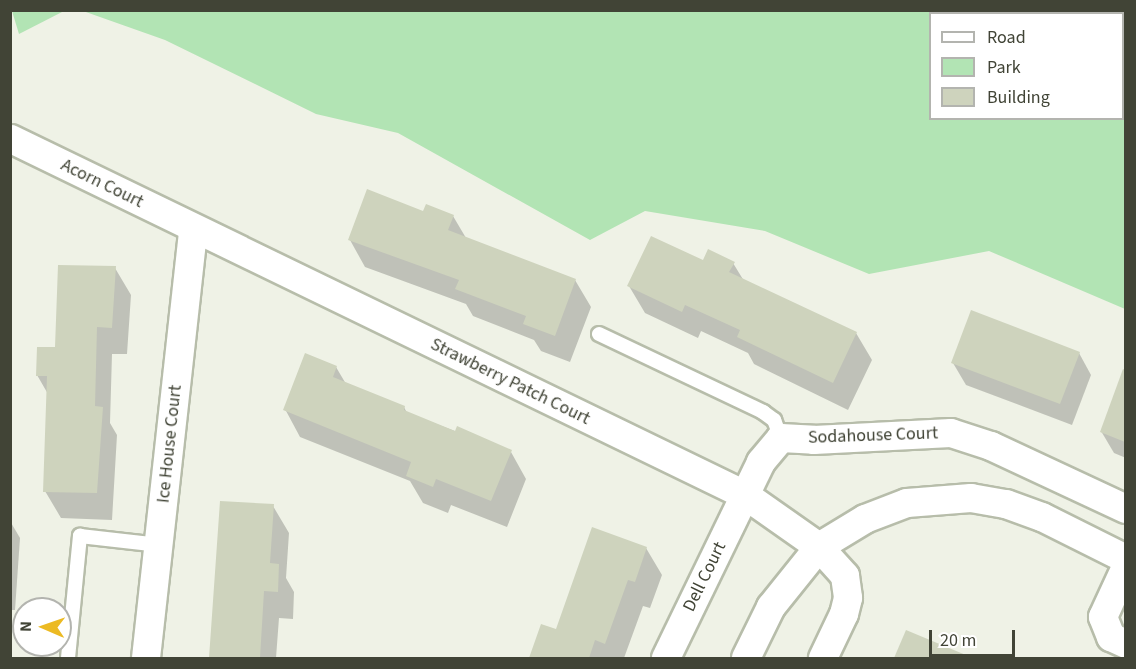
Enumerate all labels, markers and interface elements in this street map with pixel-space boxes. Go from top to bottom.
legend [929,12,1124,120]
text: Road [987,25,1026,50]
text: Park [987,55,1021,80]
text: Building [987,85,1050,110]
street label: Acorn Court [57,155,147,213]
street label: Strawberry Patch Court [427,334,593,430]
street label: Ice House Court [153,384,187,504]
street label: Sodahouse Court [808,423,938,449]
street label: Dell Court [679,539,731,615]
north arrow [12,597,72,657]
scale bar [932,618,1018,656]
text: N [15,621,37,632]
text: 20 m [940,628,976,653]

